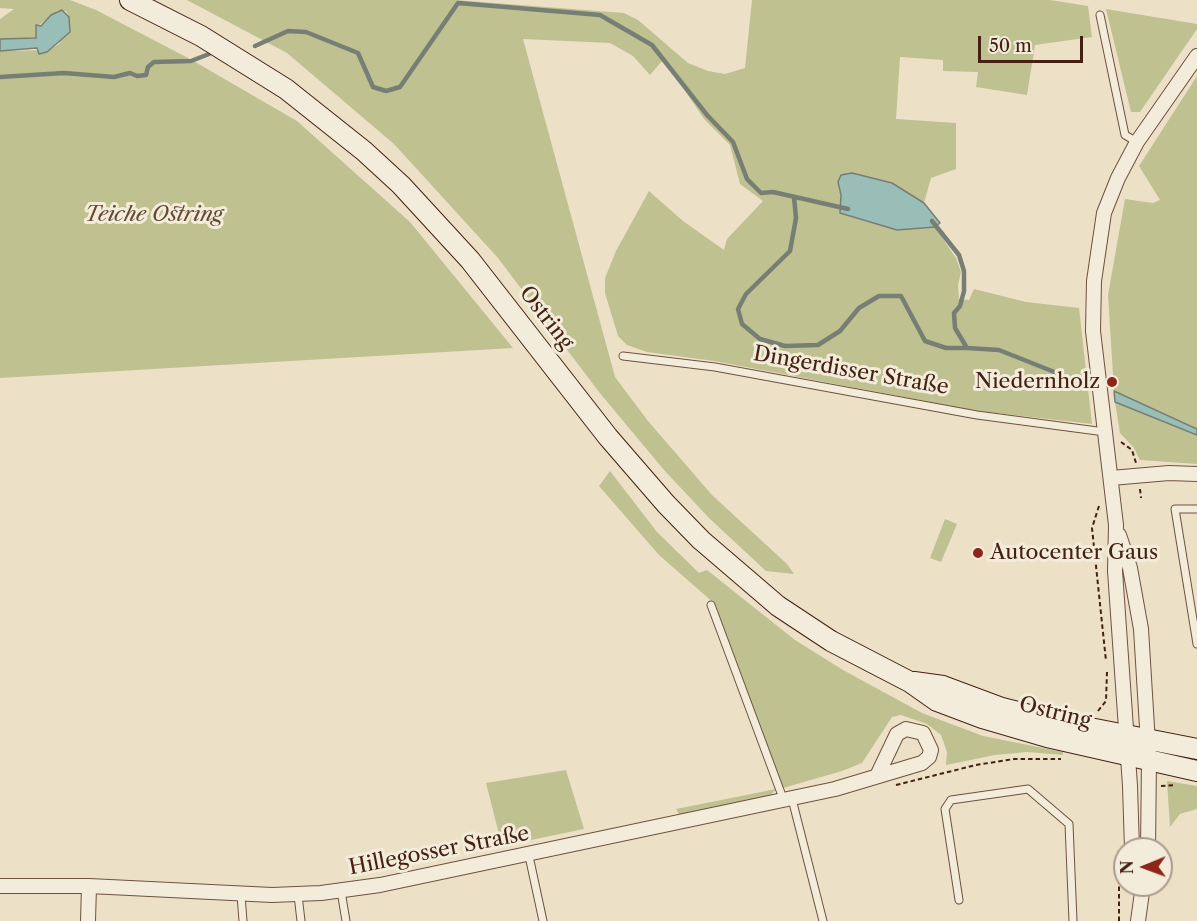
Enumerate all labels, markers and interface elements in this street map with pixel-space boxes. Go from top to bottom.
scale bar [981,24,1086,62]
text: 50 m [989,35,1032,57]
park label: Teiche Ostring [85,202,223,228]
street label: Ostring [513,281,579,355]
street label: Dingerdisser Straße [751,341,951,401]
place label: Niedernholz [975,369,1100,395]
marker: Niedernholz [1105,375,1119,389]
place label: Autocenter Gaus [990,540,1158,566]
marker: Autocenter Gaus [971,546,985,560]
street label: Ostring [1016,692,1094,734]
street label: Hillegosser Straße [347,821,531,881]
north arrow [1113,837,1173,897]
text: N [1117,860,1137,874]

